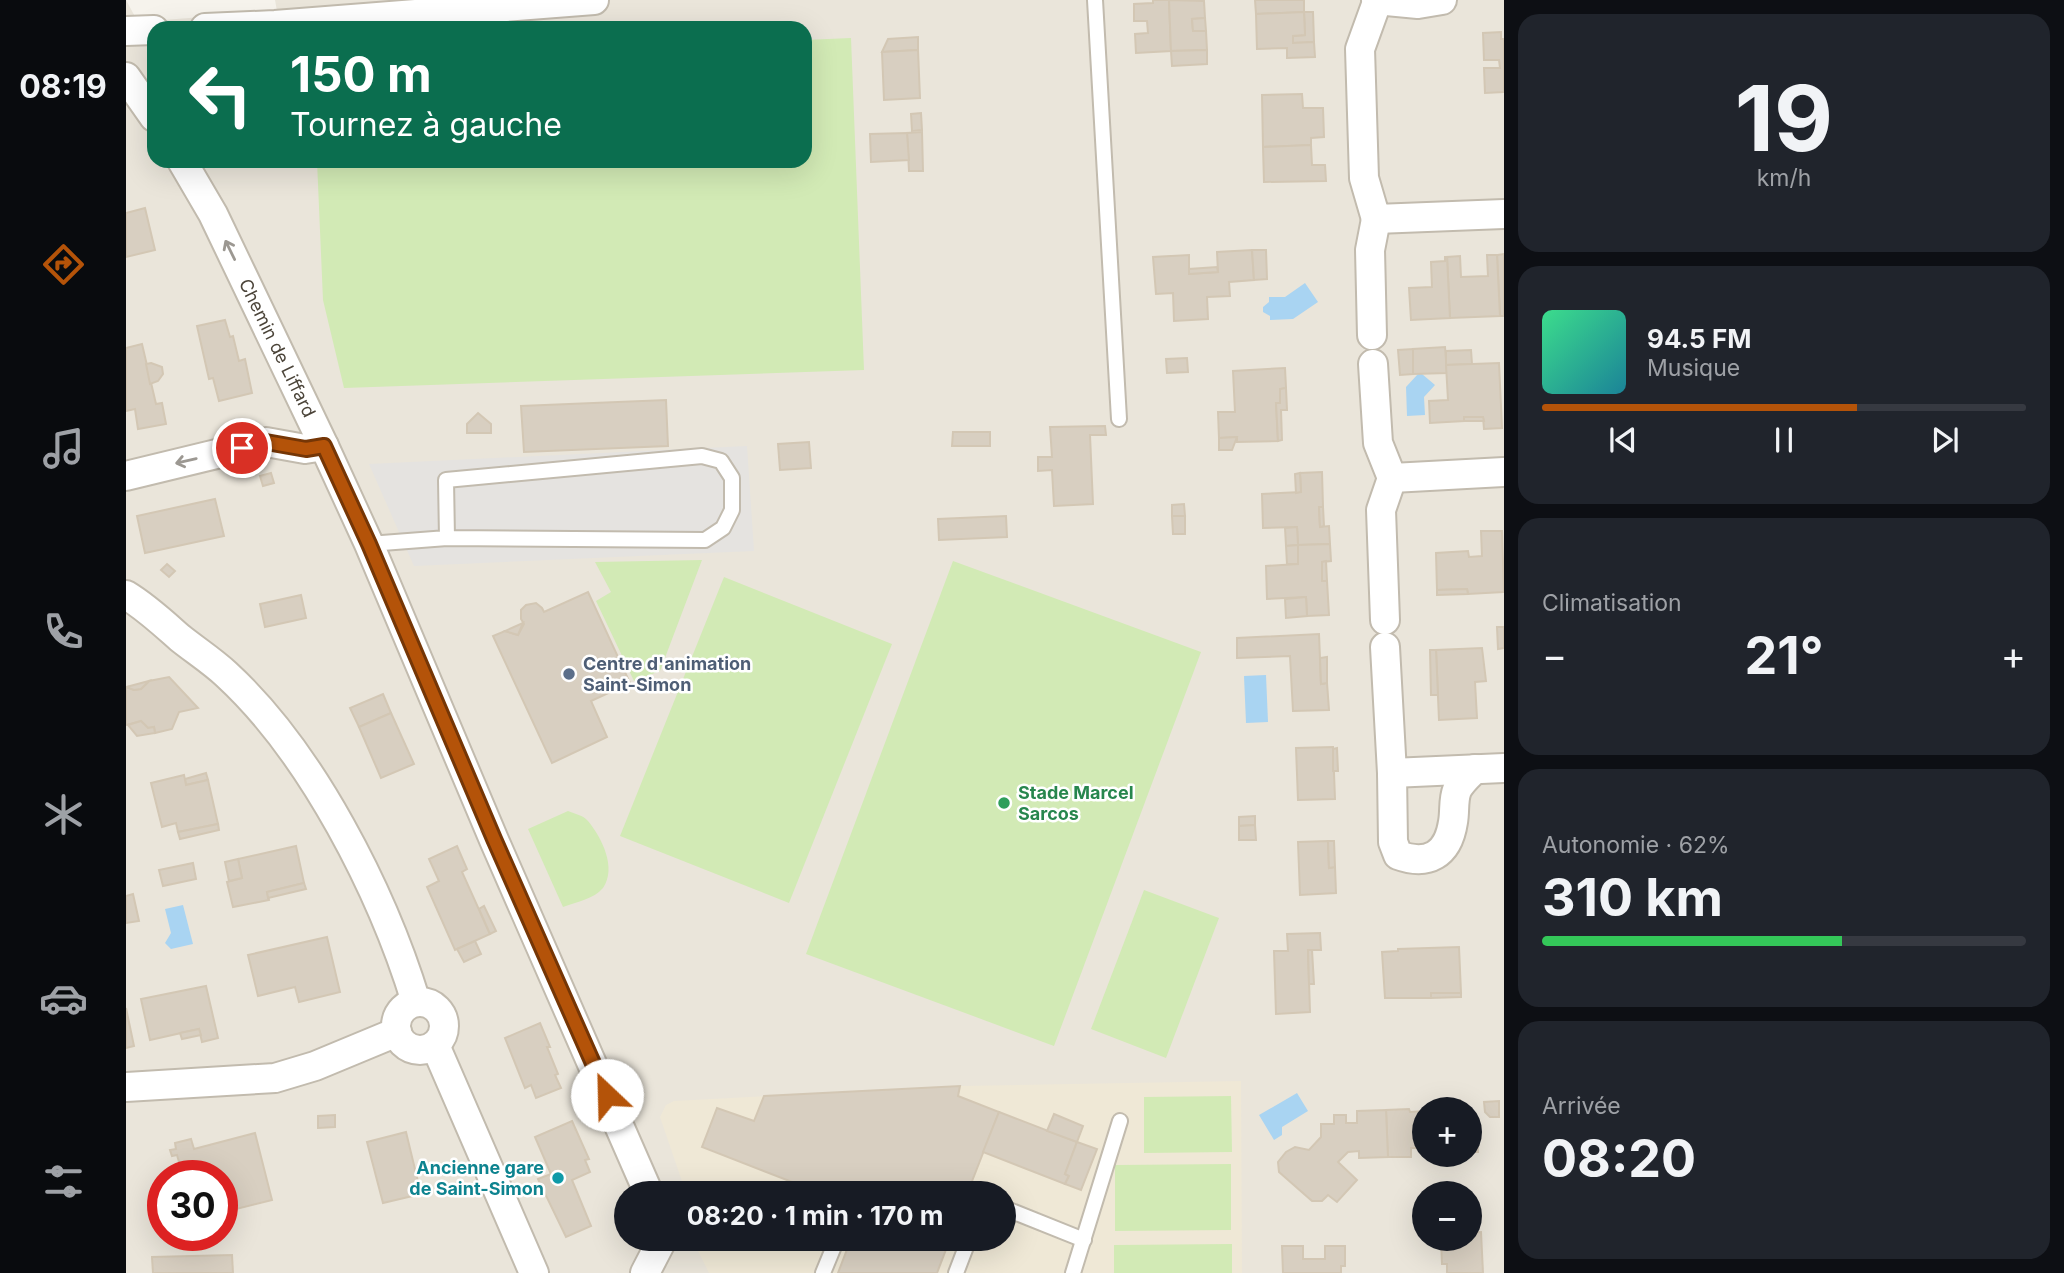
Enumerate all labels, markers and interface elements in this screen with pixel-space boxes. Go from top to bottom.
text: 150 m [290,45,432,104]
icon: left [175,49,266,140]
text: 19 [1735,63,1833,173]
text: 08:19 [19,67,107,106]
text: Tournez à gauche [290,105,562,144]
text: km/h [1757,164,1811,192]
icon: directions [39,240,88,289]
one-way arrow [222,240,236,261]
street label: Chemin de Liffard [235,275,320,420]
text: 94.5 FM [1647,323,1751,354]
text: Musique [1647,354,1740,382]
pin [212,418,272,478]
icon: previous [1604,421,1642,459]
icon: pause [1765,421,1803,459]
icon: next [1926,421,1964,459]
icon: music [39,424,88,473]
icon: arrive [223,429,261,467]
one-way arrow [175,455,198,469]
text: Climatisation [1542,589,1682,617]
icon: phone [39,607,88,656]
text: 21° [1744,624,1824,687]
text: − [1542,632,1567,678]
text: + [2001,632,2026,678]
place label: Centre d'animation Saint-Simon [583,653,751,695]
marker: Centre d'animation Saint-Simon [561,666,577,682]
place label: Stade Marcel Sarcos [1018,782,1134,824]
icon: climate [39,790,88,839]
marker: Stade Marcel Sarcos [996,795,1012,811]
text: Autonomie · 62% [1542,831,1730,859]
text: 310 km [1542,866,1723,929]
icon: car [39,974,88,1023]
position arrow [570,1058,644,1132]
text: Arrivée [1542,1092,1621,1120]
map controls [1412,1097,1482,1251]
button: + [1412,1097,1482,1167]
text: 08:20 [1542,1127,1696,1190]
icon: filters [39,1157,88,1206]
place label: Ancienne gare de Saint-Simon [409,1157,544,1199]
speed limit sign: 30 [147,1160,238,1251]
marker: Ancienne gare de Saint-Simon [550,1170,566,1186]
button: − [1412,1181,1482,1251]
text: 08:20 · 1 min · 170 m [687,1200,943,1231]

